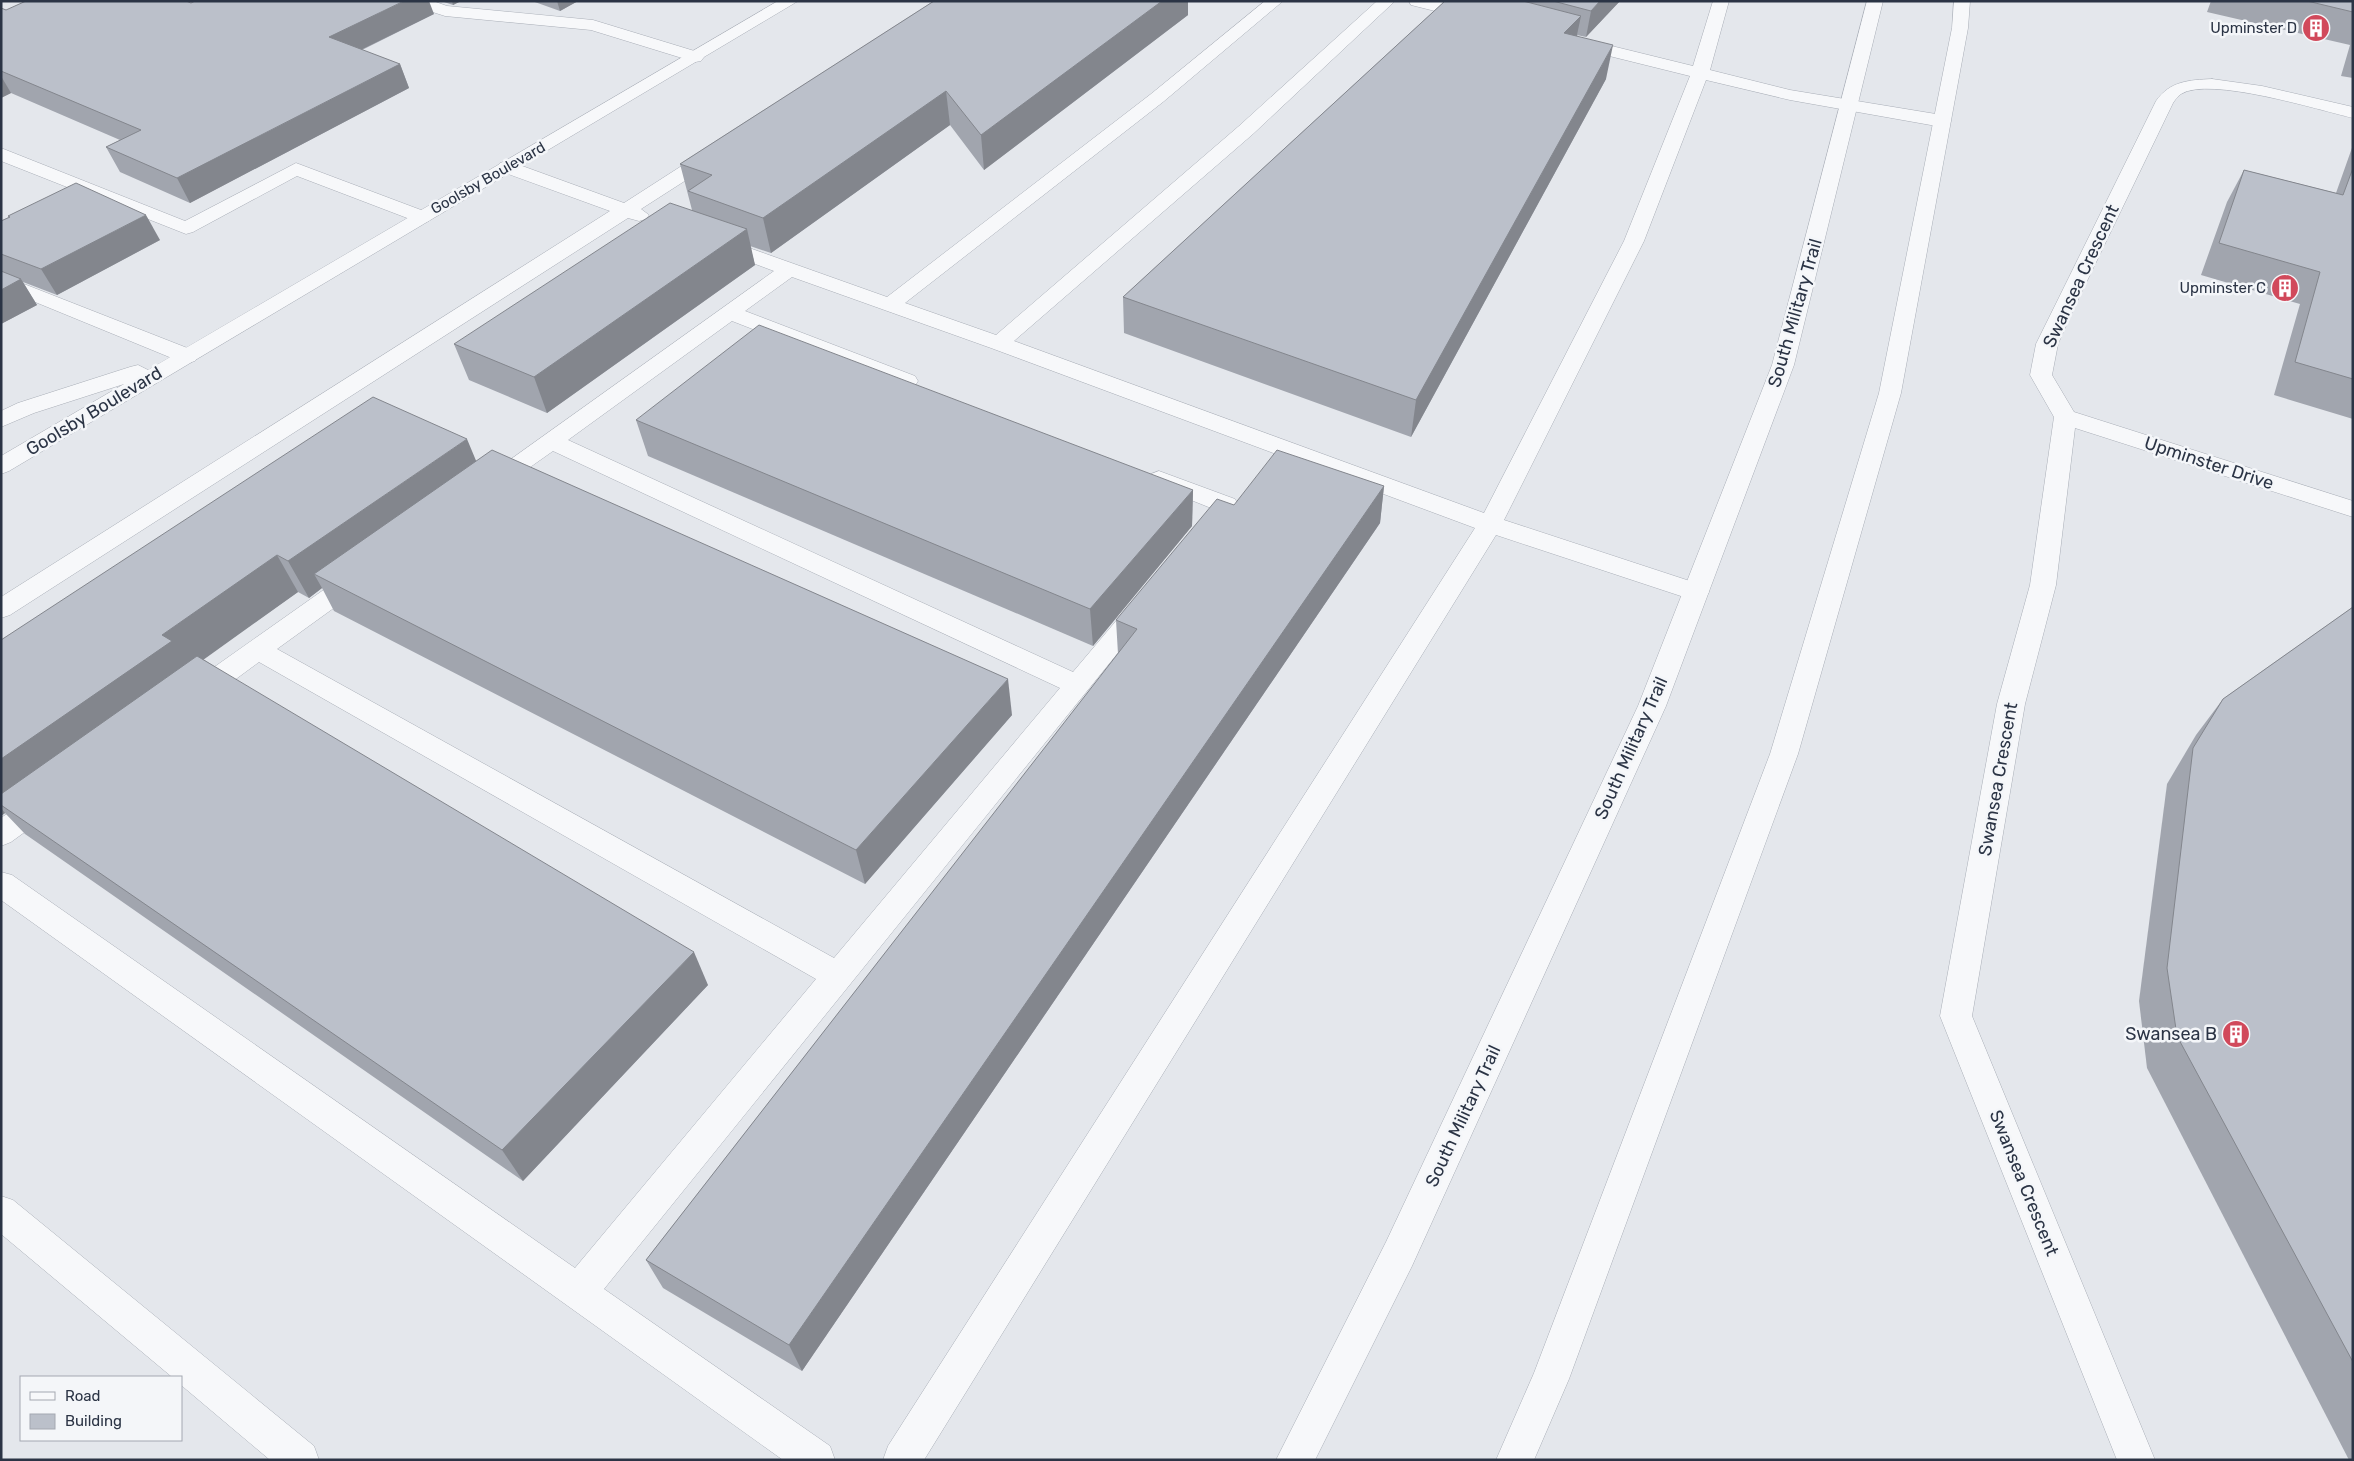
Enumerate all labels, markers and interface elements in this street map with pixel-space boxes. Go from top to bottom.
building icon: Upminster D [2301,13,2331,43]
place label: Upminster D [2210,19,2297,37]
street label: Goolsby Boulevard [428,138,548,218]
street label: Swansea Crescent [2038,201,2124,351]
street label: South Military Trail [1763,236,1827,390]
building icon: Upminster C [2270,273,2300,303]
place label: Upminster C [2180,279,2266,297]
street label: Goolsby Boulevard [22,362,166,460]
street label: Upminster Drive [2141,432,2277,494]
street label: South Military Trail [1590,673,1672,823]
street label: Swansea Crescent [1974,700,2022,858]
building icon: Swansea B [2221,1019,2251,1049]
place label: Swansea B [2125,1023,2217,1045]
street label: South Military Trail [1421,1042,1505,1190]
street label: Swansea Crescent [1985,1107,2063,1259]
legend [20,1376,182,1441]
text: Road [65,1387,101,1405]
text: Building [65,1412,122,1430]

